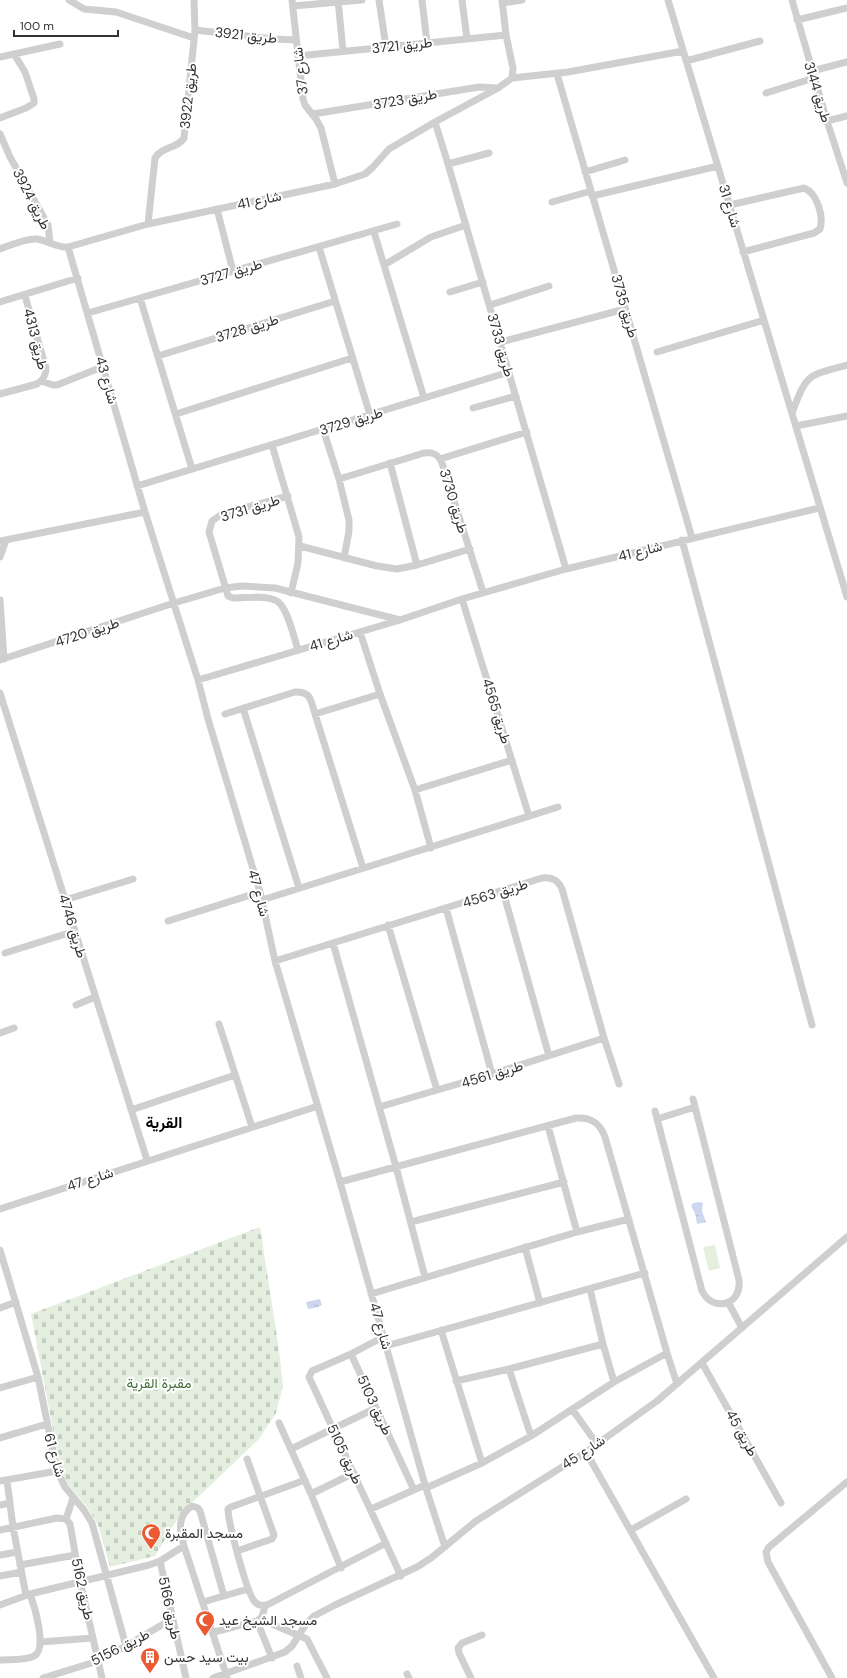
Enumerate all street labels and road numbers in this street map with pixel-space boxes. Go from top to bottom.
street label: طريق 3921 [214,23,278,47]
street label: طريق 3721 [371,33,433,57]
street label: شارع 37 [288,46,314,96]
street label: طريق 3144 [800,59,836,125]
street label: طريق 3922 [176,62,200,130]
street label: طريق 3723 [371,85,439,113]
street label: طريق 3924 [9,165,55,233]
street label: شارع 31 [713,182,745,230]
street label: شارع 41 [235,187,283,215]
street label: طريق 3727 [198,255,264,289]
street label: طريق 3735 [607,272,643,340]
street label: طريق 4313 [20,306,52,372]
street label: طريق 3728 [213,310,281,346]
street label: طريق 3733 [483,311,519,379]
street label: شارع 43 [90,354,122,406]
street label: طريق 3729 [317,403,385,439]
street label: طريق 3730 [436,467,472,535]
street label: طريق 3731 [218,490,282,526]
street label: شارع 41 [616,537,664,567]
street label: طريق 4720 [53,613,121,651]
street label: شارع 41 [307,625,356,657]
street label: طريق 4565 [479,676,515,746]
street label: شارع 47 [242,868,274,919]
street label: طريق 4563 [460,875,530,911]
street label: طريق 4746 [55,892,91,960]
street label: طريق 4561 [459,1056,525,1092]
street label: شارع 47 [64,1163,116,1197]
street label: شارع 47 [364,1301,396,1352]
street label: طريق 5103 [353,1372,397,1438]
street label: طريق 45 [722,1407,762,1459]
street label: طريق 5105 [323,1421,367,1487]
street label: شارع 61 [38,1431,70,1480]
street label: شارع 45 [558,1431,609,1475]
street label: طريق 5162 [68,1556,98,1622]
street label: طريق 5166 [155,1575,185,1641]
street label: طريق 5156 [88,1625,152,1669]

